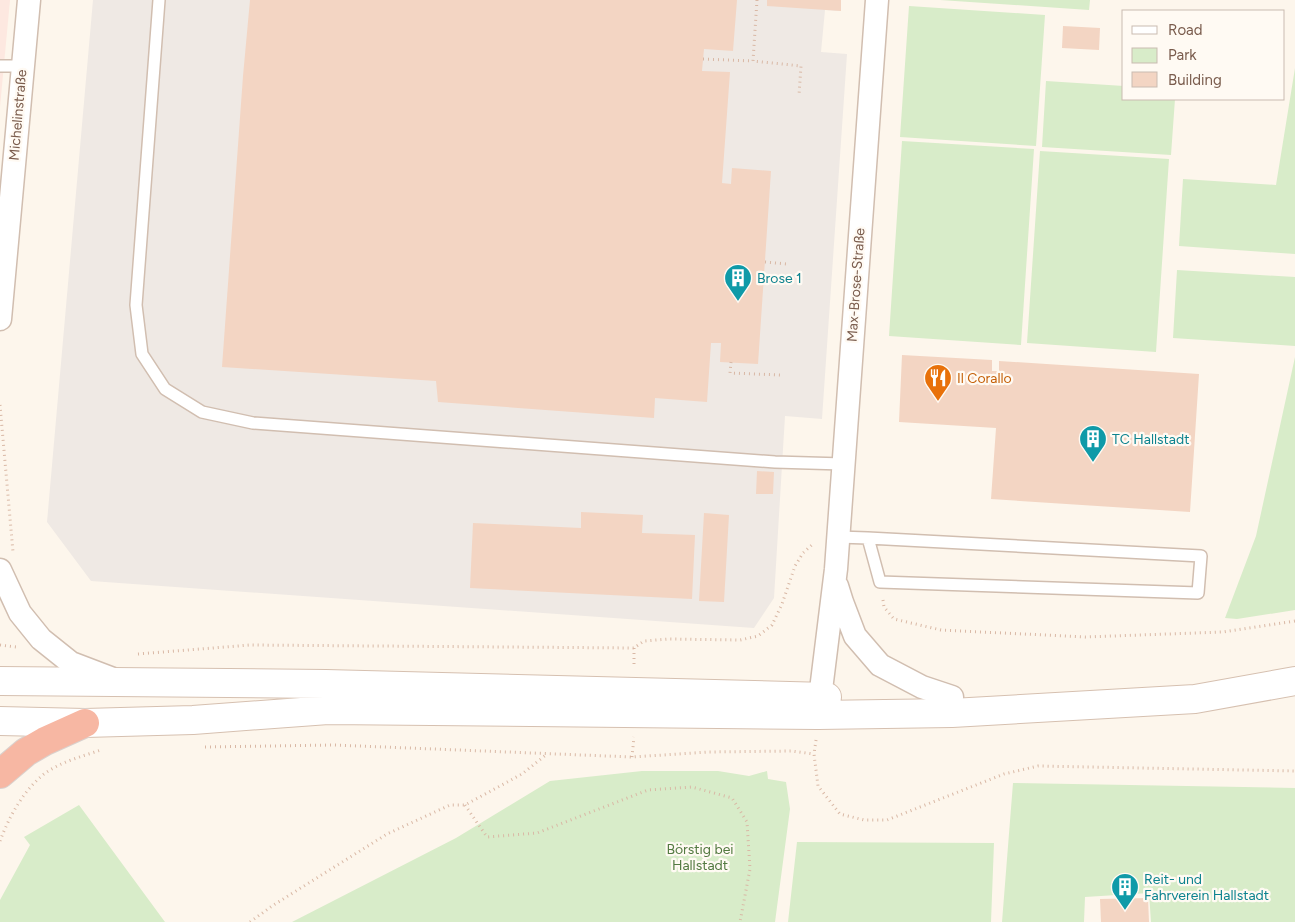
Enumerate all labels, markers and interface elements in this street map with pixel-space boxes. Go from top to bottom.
legend [1122,10,1285,100]
text: Road [1168,21,1203,39]
text: Park [1168,46,1197,64]
street label: Michelinstraße [6,68,30,161]
text: Building [1168,71,1222,89]
street label: Max-Brose-Straße [844,227,868,343]
building icon: Brose 1 [723,263,753,302]
place label: Brose 1 [757,270,802,287]
restaurant icon: Il Corallo [923,363,953,402]
place label: Il Corallo [957,370,1012,387]
building icon: TC Hallstadt [1078,424,1108,463]
place label: TC Hallstadt [1112,431,1190,448]
park label: Börstig bei Hallstadt [666,841,734,874]
place label: Reit- und Fahrverein Hallstadt [1144,871,1269,904]
building icon: Reit- und Fahrverein Hallstadt [1110,872,1140,911]

